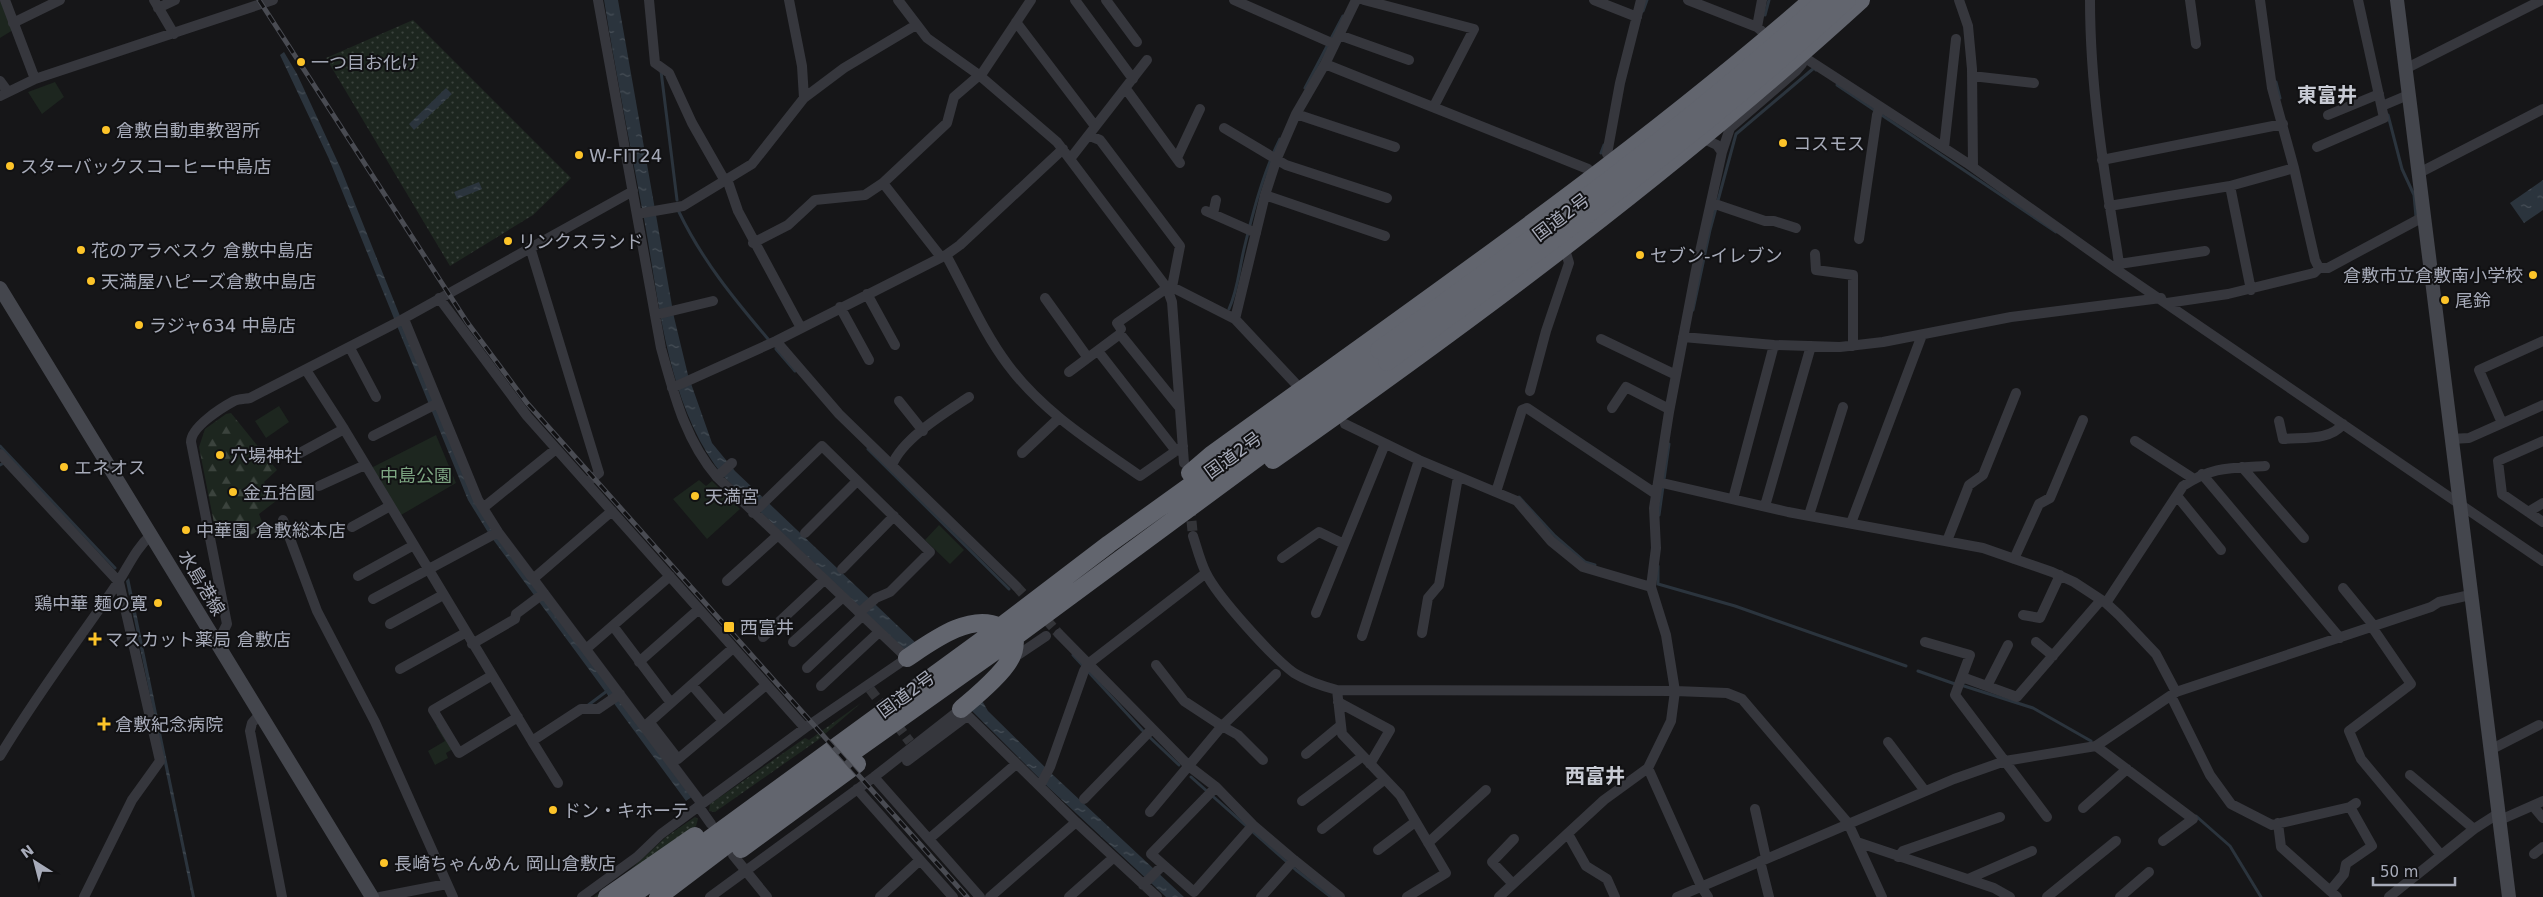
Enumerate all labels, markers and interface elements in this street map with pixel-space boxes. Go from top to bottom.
place label: 一つ目お化け [311,52,419,73]
marker: 一つ目お化け [295,56,307,68]
district label: 東富井 [2297,83,2357,107]
place label: 倉敷自動車教習所 [116,120,260,141]
marker: 倉敷自動車教習所 [100,124,112,136]
place label: コスモス [1793,133,1865,154]
marker: コスモス [1777,137,1789,149]
place label: W-FIT24 [589,145,662,166]
marker: W-FIT24 [573,149,585,161]
place label: スターバックスコーヒー中島店 [20,156,271,177]
marker: スターバックスコーヒー中島店 [4,160,16,172]
street label: 国道2号 [1529,189,1593,245]
place label: リンクスランド [518,231,643,252]
marker: リンクスランド [502,235,514,247]
place label: 花のアラベスク 倉敷中島店 [91,240,313,261]
marker: 花のアラベスク 倉敷中島店 [75,244,87,256]
place label: セブン-イレブン [1650,245,1783,266]
marker: セブン-イレブン [1634,249,1646,261]
place label: 倉敷市立倉敷南小学校 [2343,265,2523,286]
marker: 倉敷市立倉敷南小学校 [2527,269,2539,281]
place label: 天満屋ハピーズ倉敷中島店 [101,271,316,292]
marker: 天満屋ハピーズ倉敷中島店 [85,275,97,287]
place label: 尾鈴 [2455,290,2491,311]
marker: 尾鈴 [2439,294,2451,306]
place label: ラジャ634 中島店 [149,315,296,336]
marker: ラジャ634 中島店 [133,319,145,331]
street label: 国道2号 [1200,427,1266,483]
place label: 穴場神社 [230,445,302,466]
marker: 穴場神社 [214,449,226,461]
place label: エネオス [74,457,146,478]
marker: エネオス [58,461,70,473]
park label: 中島公園 [380,465,452,486]
place label: 金五拾圓 [243,482,315,503]
marker: 金五拾圓 [227,486,239,498]
place label: 天満宮 [705,486,759,507]
marker: 天満宮 [689,490,701,502]
place label: 中華園 倉敷総本店 [196,520,346,541]
marker: 中華園 倉敷総本店 [180,524,192,536]
street label: 水島港線 [174,547,230,619]
place label: 鶏中華 麺の寛 [34,593,148,614]
marker: 鶏中華 麺の寛 [152,597,164,609]
place label: 西富井 [740,617,794,638]
marker: 西富井 [722,620,736,634]
place label: マスカット薬局 倉敷店 [105,629,291,650]
marker: マスカット薬局 倉敷店 [89,633,101,645]
street label: 国道2号 [873,666,939,722]
place label: 倉敷紀念病院 [115,714,223,735]
marker: 倉敷紀念病院 [97,717,111,731]
district label: 西富井 [1565,764,1625,788]
place label: ドン・キホーテ [563,800,689,821]
marker: ドン・キホーテ [547,804,559,816]
north arrow [10,837,60,887]
text: N [18,842,37,861]
place label: 長崎ちゃんめん 岡山倉敷店 [394,853,616,874]
scale bar [2373,854,2456,886]
marker: 長崎ちゃんめん 岡山倉敷店 [378,857,390,869]
text: 50 m [2380,863,2418,881]

